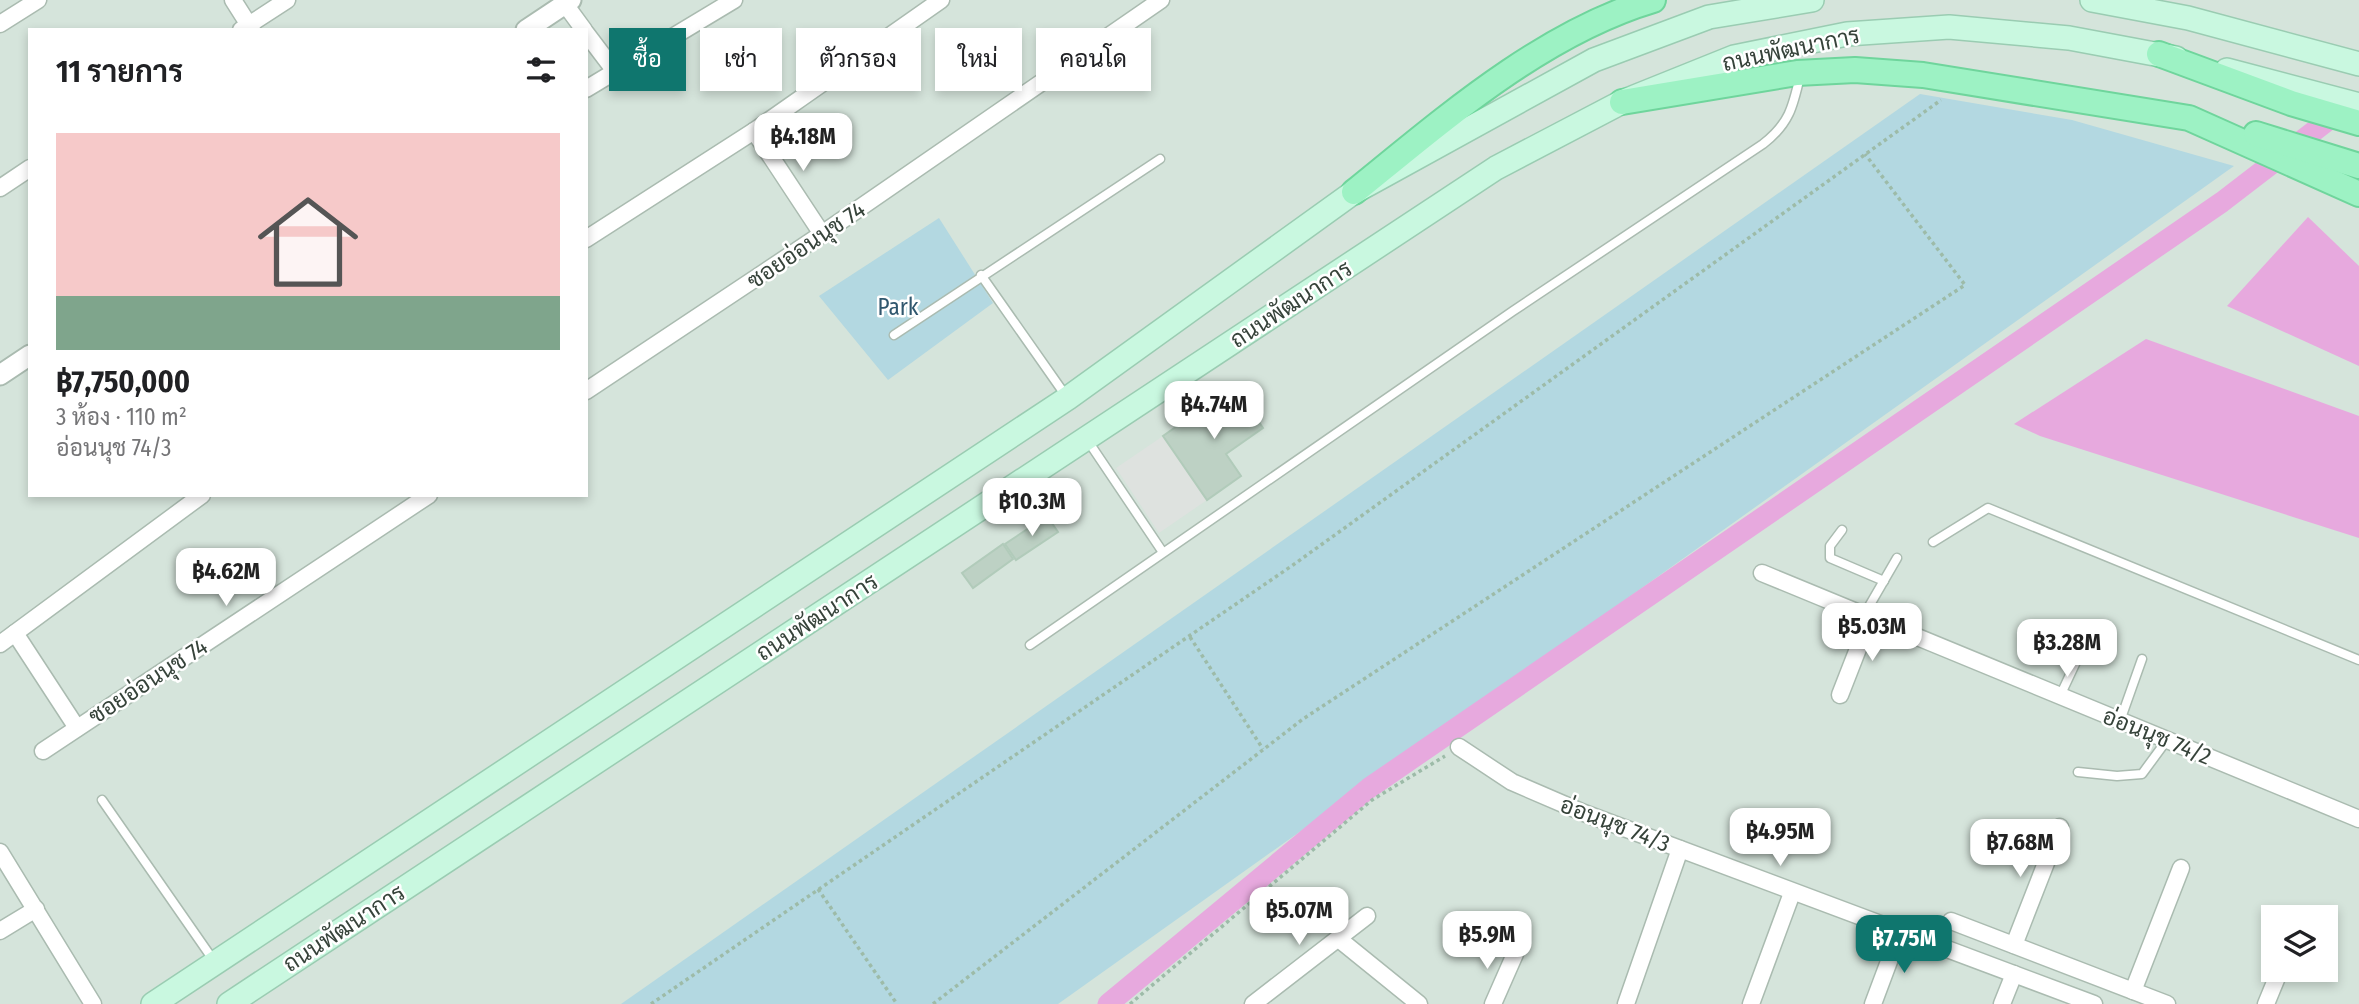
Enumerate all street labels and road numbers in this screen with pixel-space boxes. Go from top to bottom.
street label: ถนนพัฒนาการ [1720,21,1862,77]
street label: ซอยอ่อนนุช 74 [742,195,871,296]
street label: ถนนพัฒนาการ [1225,254,1357,354]
street label: ถนนพัฒนาการ [751,567,883,667]
street label: ซอยอ่อนนุช 74 [83,632,214,732]
street label: อ่อนนุช 74/2 [2098,702,2215,772]
street label: อ่อนนุช 74/3 [1555,790,1674,860]
street label: ถนนพัฒนาการ [278,878,410,978]

